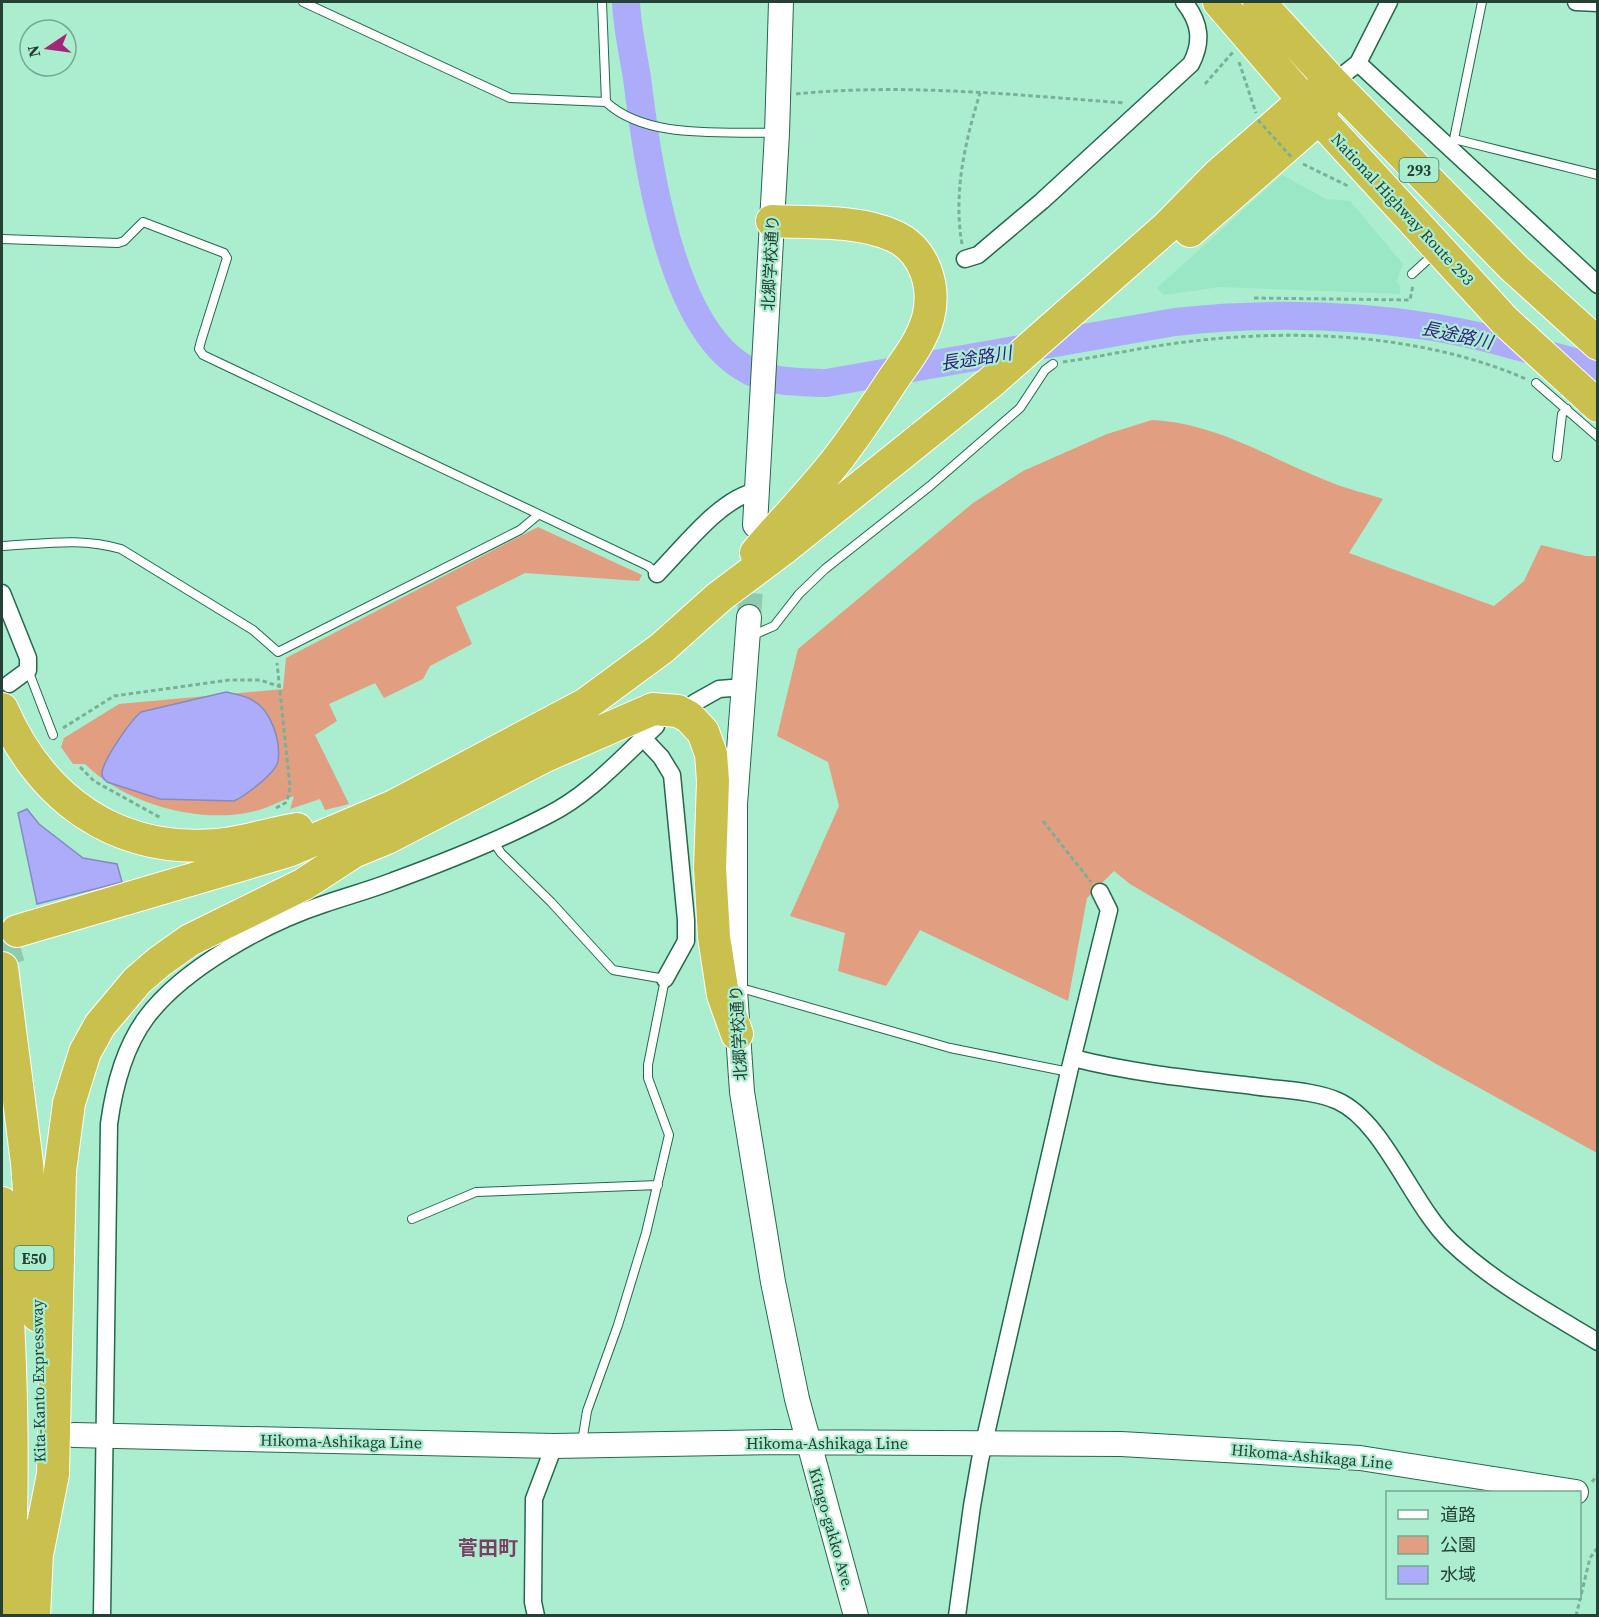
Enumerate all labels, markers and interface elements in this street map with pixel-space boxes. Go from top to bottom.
north arrow [18,18,78,78]
text: N [21,43,45,60]
street label: National Highway Route 293 [1327,128,1479,290]
road number: 293 [1400,158,1438,182]
street label: 北郷学校通り [757,214,783,312]
water label: 長途路川 [1419,315,1497,355]
water label: 長途路川 [938,340,1015,376]
street label: 北郷学校通り [725,984,751,1082]
road number: E50 [15,1246,54,1270]
street label: Kita-Kanto Expressway [26,1298,50,1463]
street label: Hikoma-Ashikaga Line [260,1429,422,1453]
street label: Hikoma-Ashikaga Line [746,1432,908,1454]
street label: Hikoma-Ashikaga Line [1230,1438,1394,1474]
street label: Kitago-gakko Ave. [804,1465,860,1593]
legend [1386,1491,1581,1599]
text: 道路 [1440,1502,1476,1527]
text: 公園 [1440,1532,1476,1557]
district label: 菅田町 [458,1534,518,1562]
text: 水域 [1440,1562,1476,1587]

